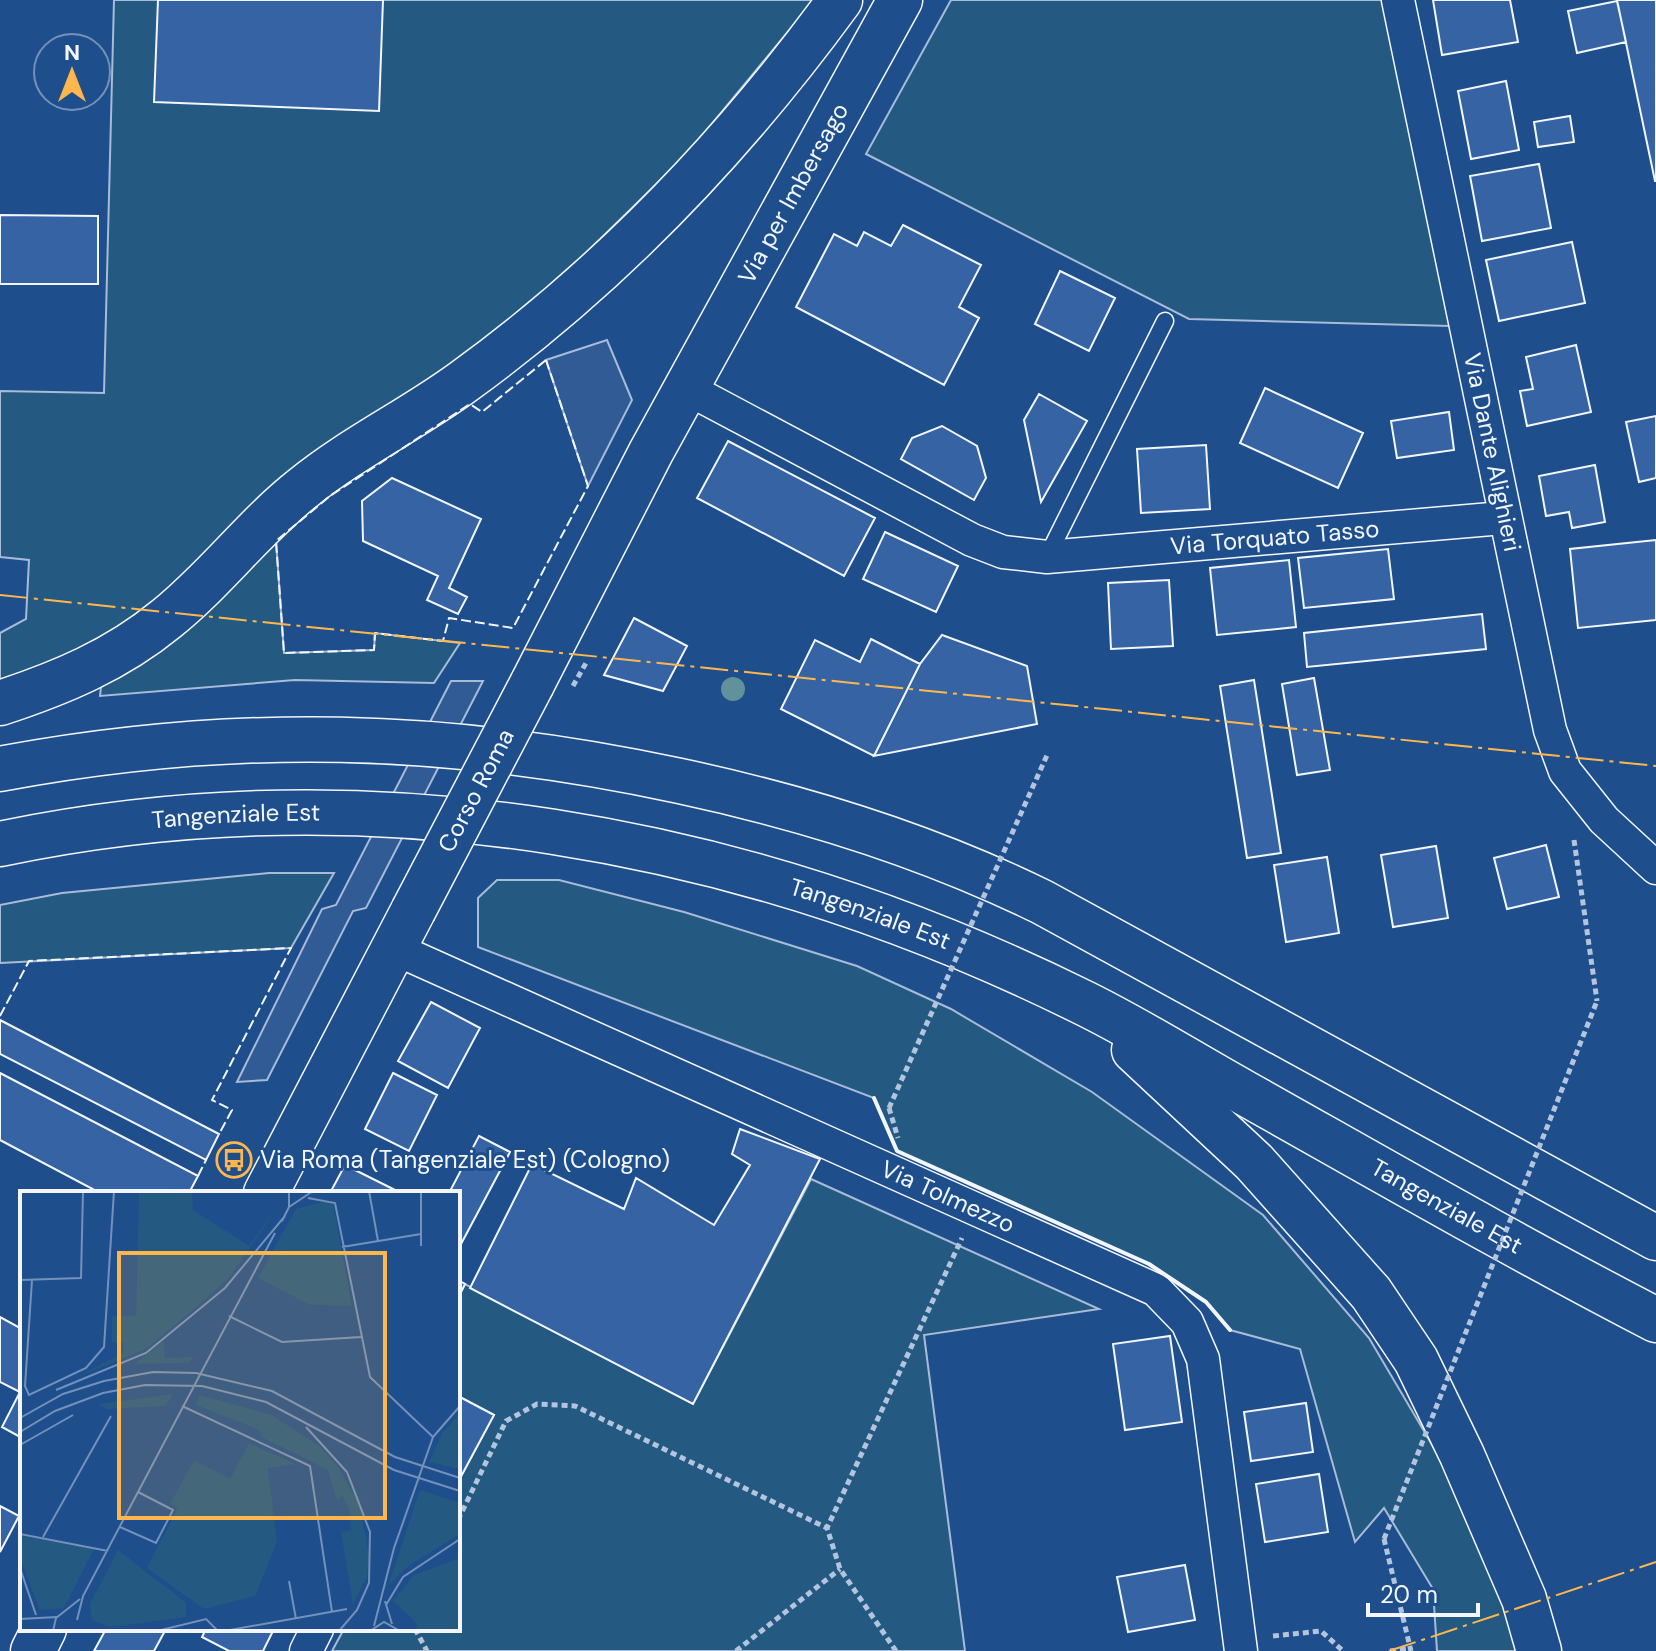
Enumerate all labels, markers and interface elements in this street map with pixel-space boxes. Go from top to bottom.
north arrow [32,32,112,112]
text: N [64,38,80,67]
street label: Via per Imbersago [731,97,855,289]
street label: Via Dante Alighieri [1457,350,1528,554]
street label: Via Torquato Tasso [1169,513,1380,561]
street label: Corso Roma [431,723,521,857]
street label: Tangenziale Est [150,797,320,835]
street label: Tangenziale Est [786,871,955,956]
bus stop icon: Via Roma (Tangenziale Est) (Cologno) [215,1141,253,1179]
place label: Via Roma (Tangenziale Est) (Cologno) [260,1144,670,1175]
street label: Tangenziale Est [1366,1151,1528,1261]
street label: Via Tolmezzo [876,1153,1020,1240]
inset map [20,1191,460,1631]
scale bar [1368,1567,1478,1617]
text: 20 m [1380,1579,1438,1610]

